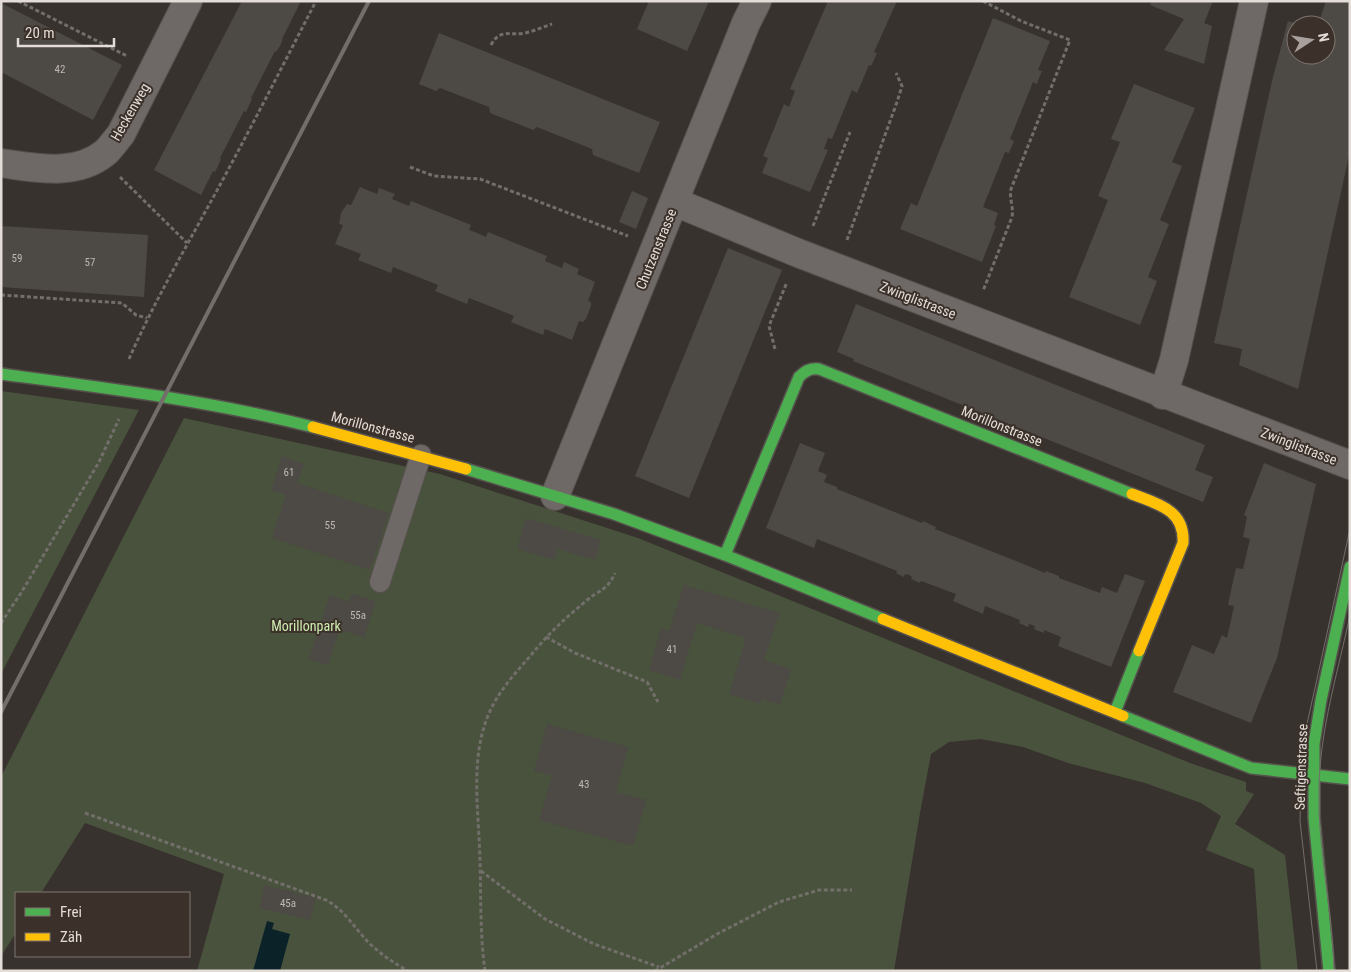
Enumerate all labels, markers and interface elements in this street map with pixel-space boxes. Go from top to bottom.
scale bar [18,15,114,47]
north arrow [1286,15,1336,65]
text: 20 m [25,24,55,42]
text: N [1315,31,1332,43]
house number: 42 [55,63,65,76]
street label: Heckenweg [107,80,153,144]
street label: Chutzenstrasse [633,206,680,292]
house number: 59 [12,252,22,265]
house number: 57 [85,256,95,269]
street label: Zwinglistrasse [878,278,959,322]
street label: Morillonstrasse [959,402,1045,450]
street label: Morillonstrasse [329,408,417,446]
street label: Zwinglistrasse [1259,424,1340,468]
house number: 61 [284,466,294,479]
house number: 55 [325,519,335,532]
house number: 55a [350,609,366,622]
park label: Morillonpark [271,618,341,634]
house number: 41 [667,643,677,656]
street label: Seftigenstrasse [1291,723,1311,810]
house number: 43 [579,778,589,791]
legend [15,892,190,957]
house number: 45a [280,897,296,910]
text: Frei [60,903,82,921]
text: Zäh [60,928,82,946]

